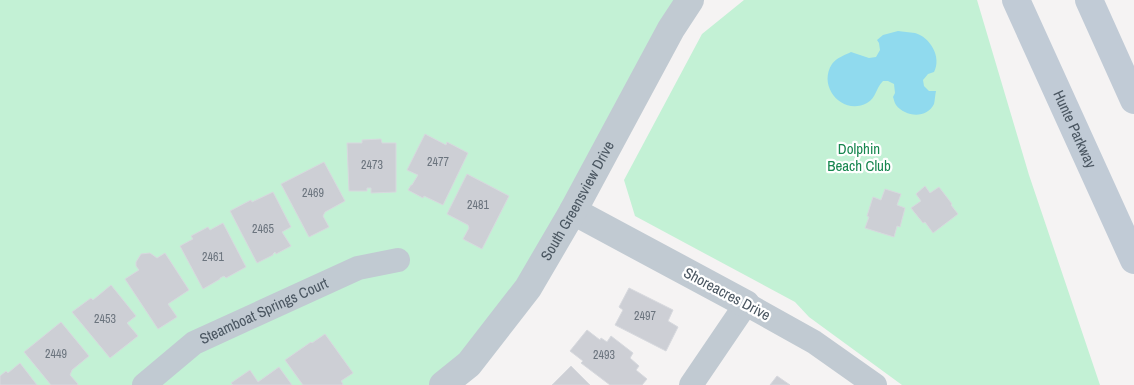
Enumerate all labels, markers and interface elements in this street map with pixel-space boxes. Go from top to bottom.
street label: Hunte Parkway [1048,87,1102,172]
street label: South Greensview Drive [535,137,619,264]
park label: Dolphin Beach Club [827,138,891,176]
house number: 2477 [427,154,449,170]
house number: 2473 [361,157,383,173]
house number: 2469 [302,185,324,201]
house number: 2481 [467,197,489,213]
house number: 2465 [252,221,274,237]
house number: 2461 [202,249,224,265]
street label: Shoreacres Drive [680,262,775,325]
street label: Steamboat Springs Court [196,272,332,349]
house number: 2497 [634,308,656,324]
house number: 2453 [94,311,116,327]
house number: 2449 [45,346,67,362]
house number: 2493 [593,347,615,363]

